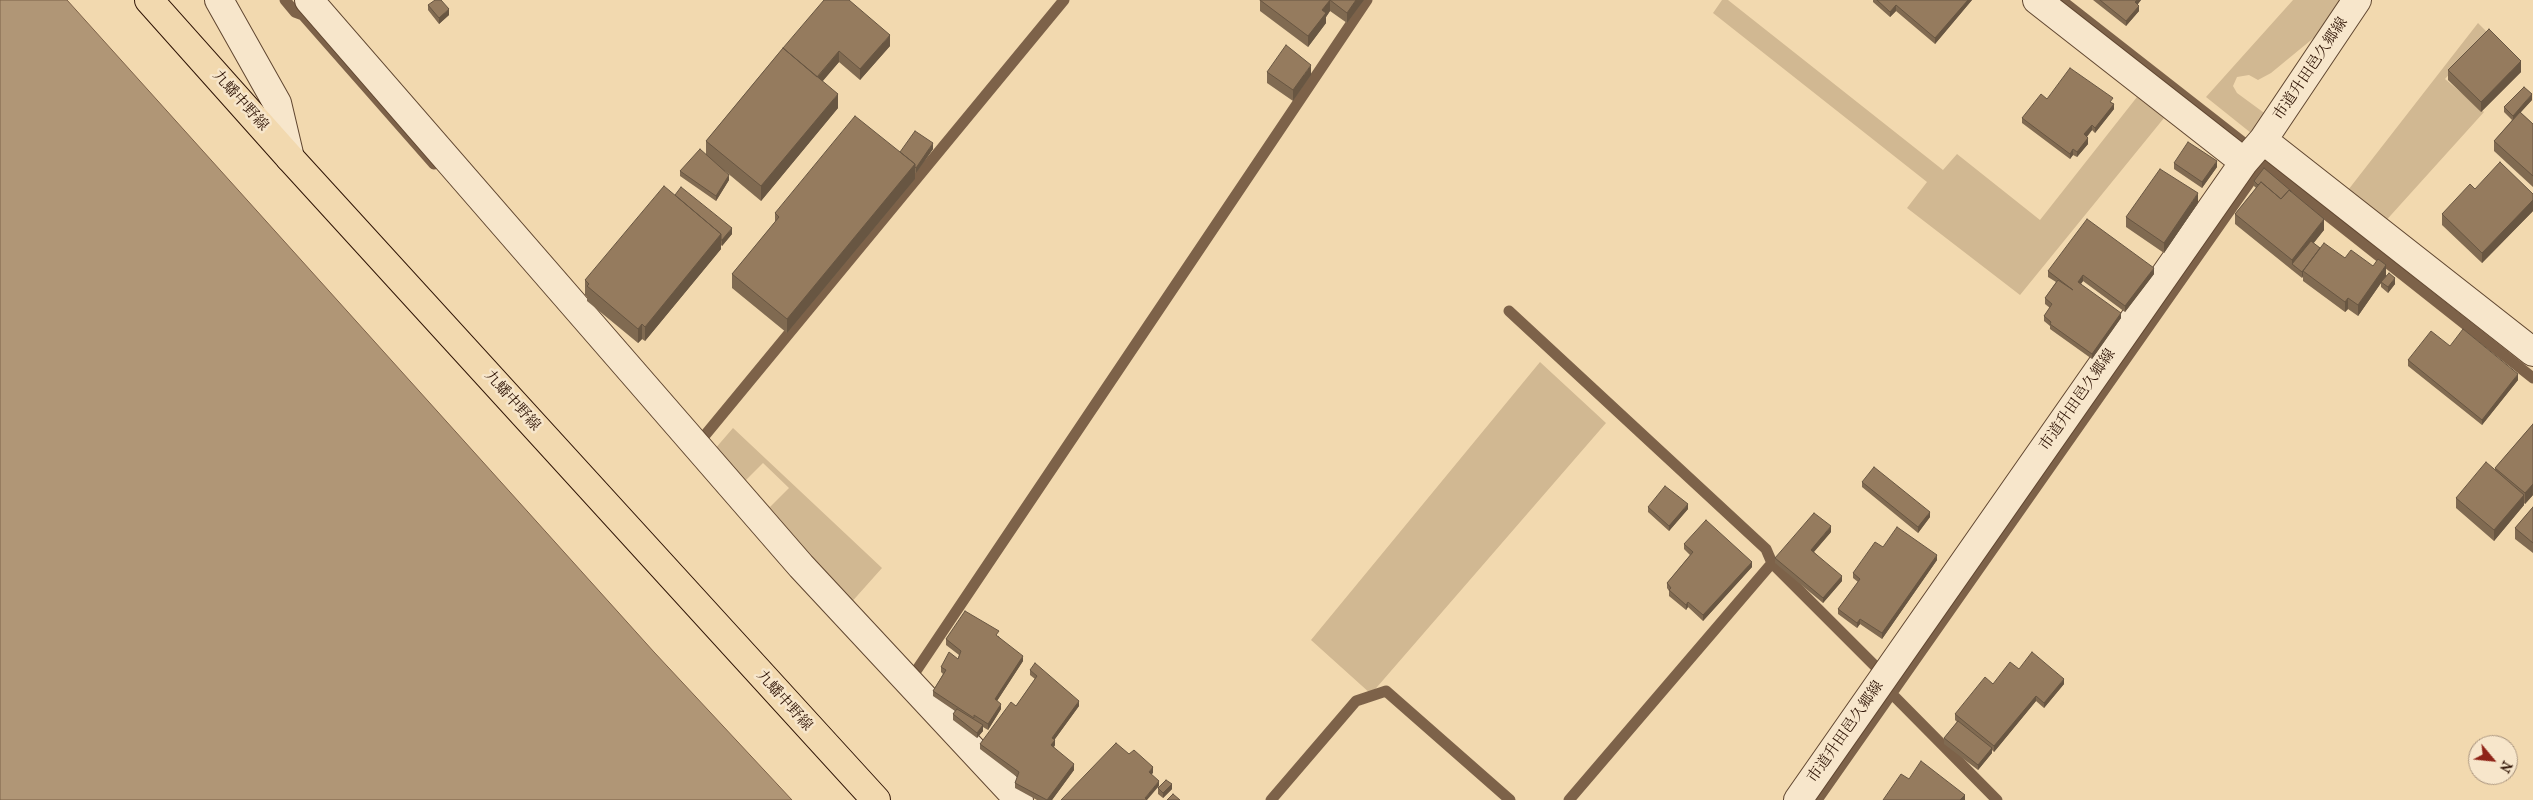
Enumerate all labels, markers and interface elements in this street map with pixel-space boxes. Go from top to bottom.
street label: 市道升田邑久郷線 [2270,14,2352,124]
street label: 九蟠中野線 [208,67,272,135]
street label: 市道升田邑久郷線 [2036,346,2120,454]
street label: 九蟠中野線 [480,367,544,435]
street label: 九蟠中野線 [752,667,816,735]
street label: 市道升田邑久郷線 [1804,678,1888,786]
north arrow [2468,735,2518,785]
text: N [2496,758,2516,775]

